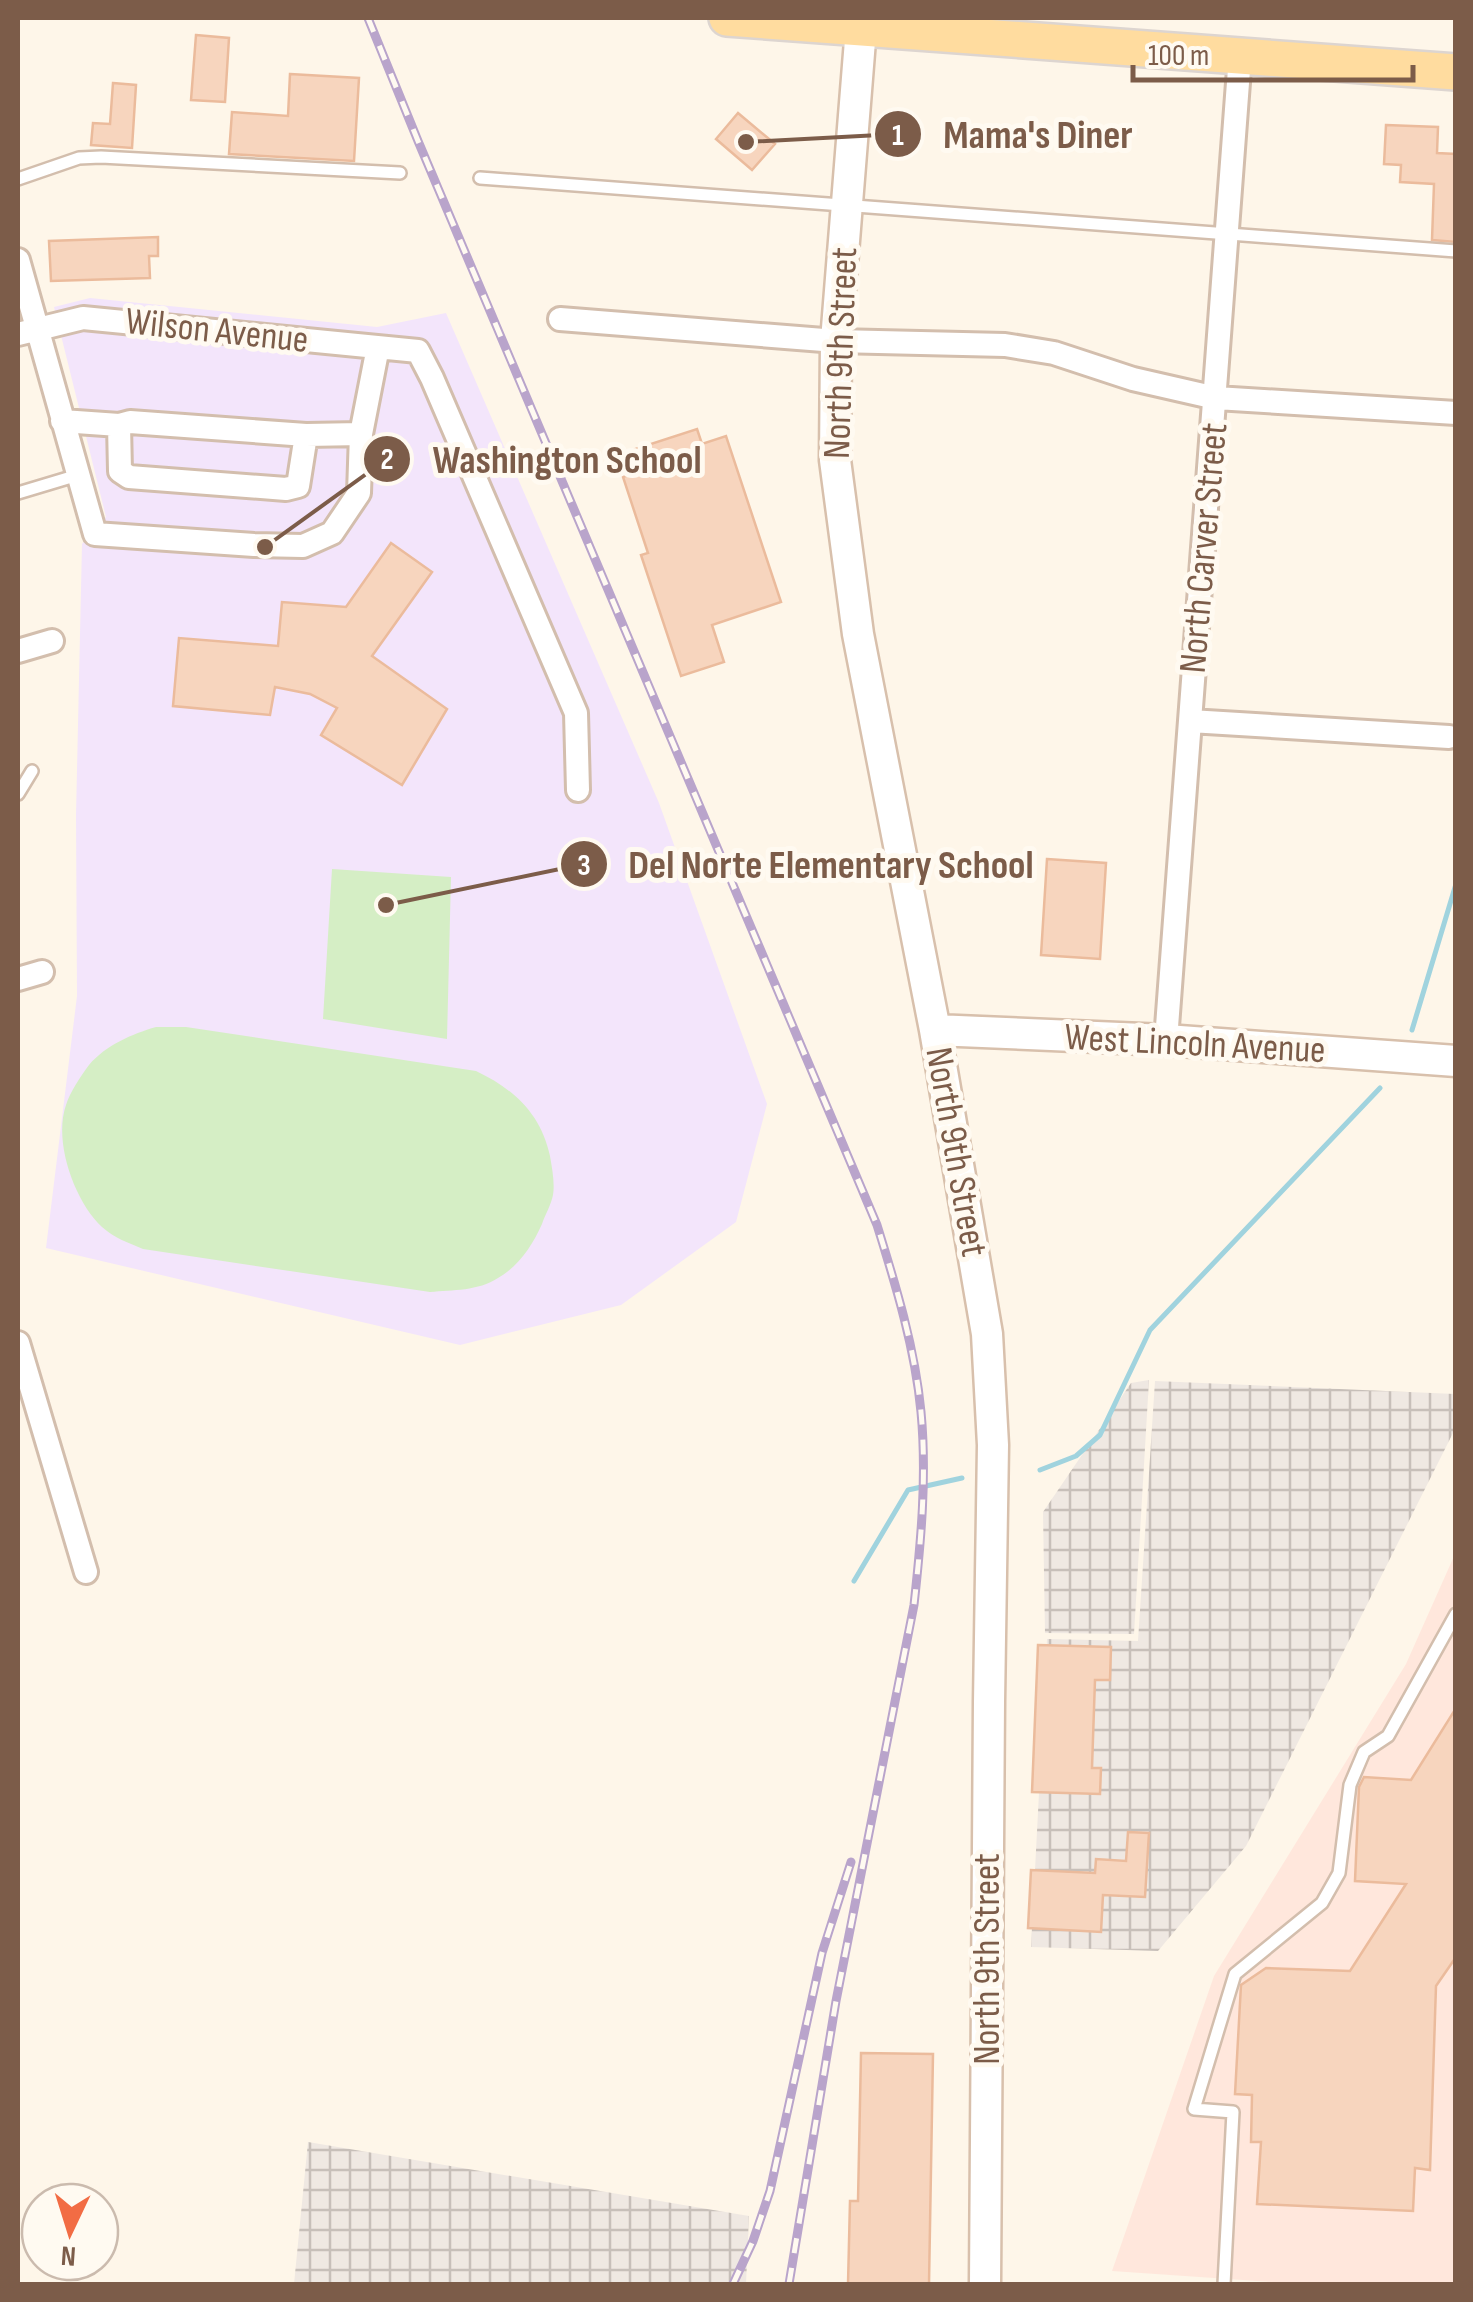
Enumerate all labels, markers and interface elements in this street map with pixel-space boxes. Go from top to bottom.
scale bar [1133,20,1413,82]
text: 100 m [1148,38,1209,74]
callout: Mama's Diner [873,99,1153,169]
text: Mama's Diner [943,112,1133,160]
text: 1 [892,118,904,154]
street label: North 9th Street [815,246,867,460]
street label: Wilson Avenue [123,299,311,363]
street label: North Carver Street [1171,421,1237,675]
callout: Washington School [362,424,721,494]
text: Washington School [432,437,702,485]
text: 2 [380,442,394,478]
callout: Del Norte Elementary School [559,829,1054,899]
text: Del Norte Elementary School [628,842,1034,890]
text: 3 [577,848,591,884]
street label: West Lincoln Avenue [1063,1015,1327,1073]
street label: North 9th Street [915,1044,997,1260]
street label: North 9th Street [965,1853,1010,2065]
north arrow [20,2182,120,2282]
text: N [60,2238,77,2272]

